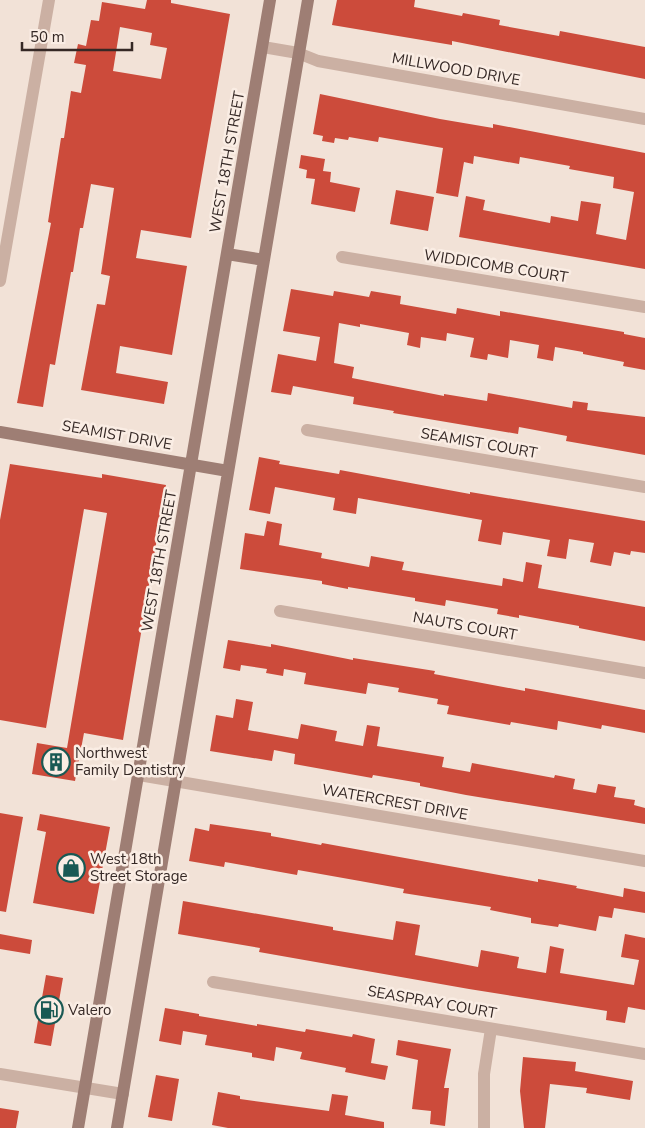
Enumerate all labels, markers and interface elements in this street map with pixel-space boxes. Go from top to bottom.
scale bar [22,20,132,52]
text: 50 m [30,27,65,47]
street label: MILLWOOD DRIVE [390,48,522,90]
street label: WEST 18TH STREET [205,90,249,234]
street label: WIDDICOMB COURT [423,245,569,287]
street label: SEAMIST DRIVE [60,415,174,455]
street label: SEAMIST COURT [419,423,539,463]
street label: WEST 18TH STREET [137,489,181,633]
street label: NAUTS COURT [411,607,519,645]
place label: Northwest Family Dentistry [75,743,186,780]
building icon: Northwest Family Dentistry [41,747,71,777]
street label: WATERCREST DRIVE [320,779,470,825]
place label: West 18th Street Storage [90,849,188,886]
shop icon: West 18th Street Storage [56,853,86,883]
street label: SEASPRAY COURT [366,981,498,1023]
fuel station icon: Valero [34,995,64,1025]
place label: Valero [67,1000,111,1020]

